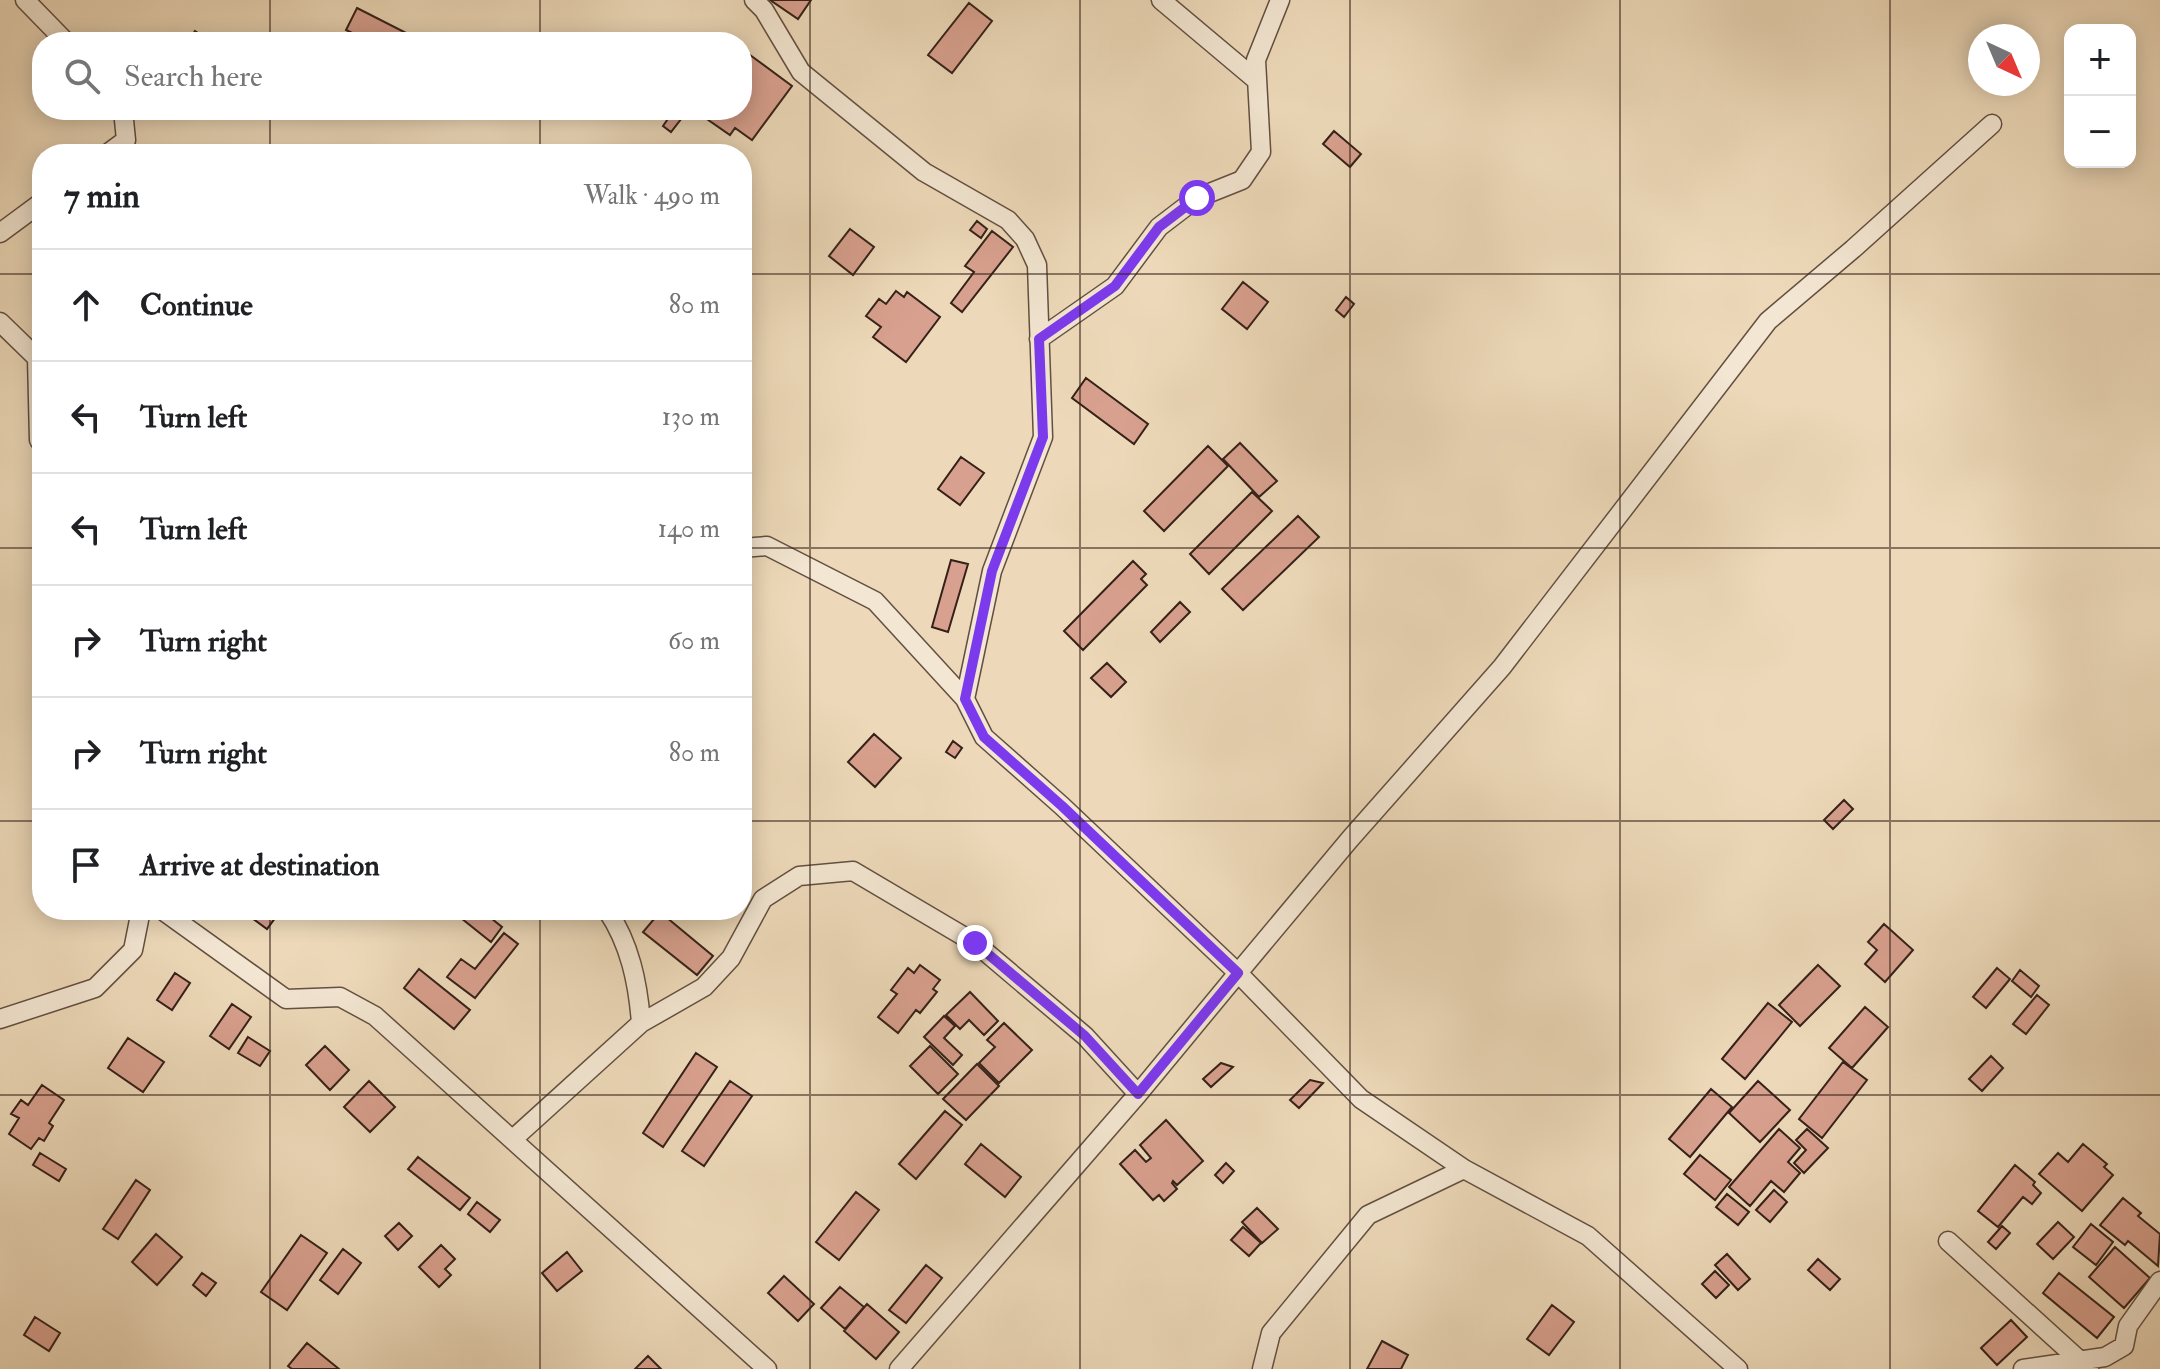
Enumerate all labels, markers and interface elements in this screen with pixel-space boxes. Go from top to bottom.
north arrow [1968,24,2040,96]
map controls [2064,24,2136,168]
button: + [2064,24,2136,96]
search box [32,32,752,120]
icon: search [60,54,104,98]
text: Search here [124,58,263,95]
button: − [2064,96,2136,168]
text: 7 min [64,175,140,218]
text: Walk · 490 m [584,180,720,212]
route start [1179,180,1215,216]
icon: ahead [64,283,108,327]
text: Continue [140,287,253,324]
text: 80 m [669,289,720,321]
icon: left [64,395,108,439]
text: Turn left [140,399,247,436]
text: 130 m [662,401,720,433]
icon: left [64,507,108,551]
text: Turn left [140,511,247,548]
text: 140 m [658,513,720,545]
icon: right [64,619,108,663]
text: Turn right [140,623,267,660]
text: 60 m [668,625,720,657]
icon: right [64,731,108,775]
text: Turn right [140,735,267,772]
text: 80 m [669,737,720,769]
icon: arrive [64,843,108,887]
text: Arrive at destination [140,847,380,884]
route end [957,925,993,961]

